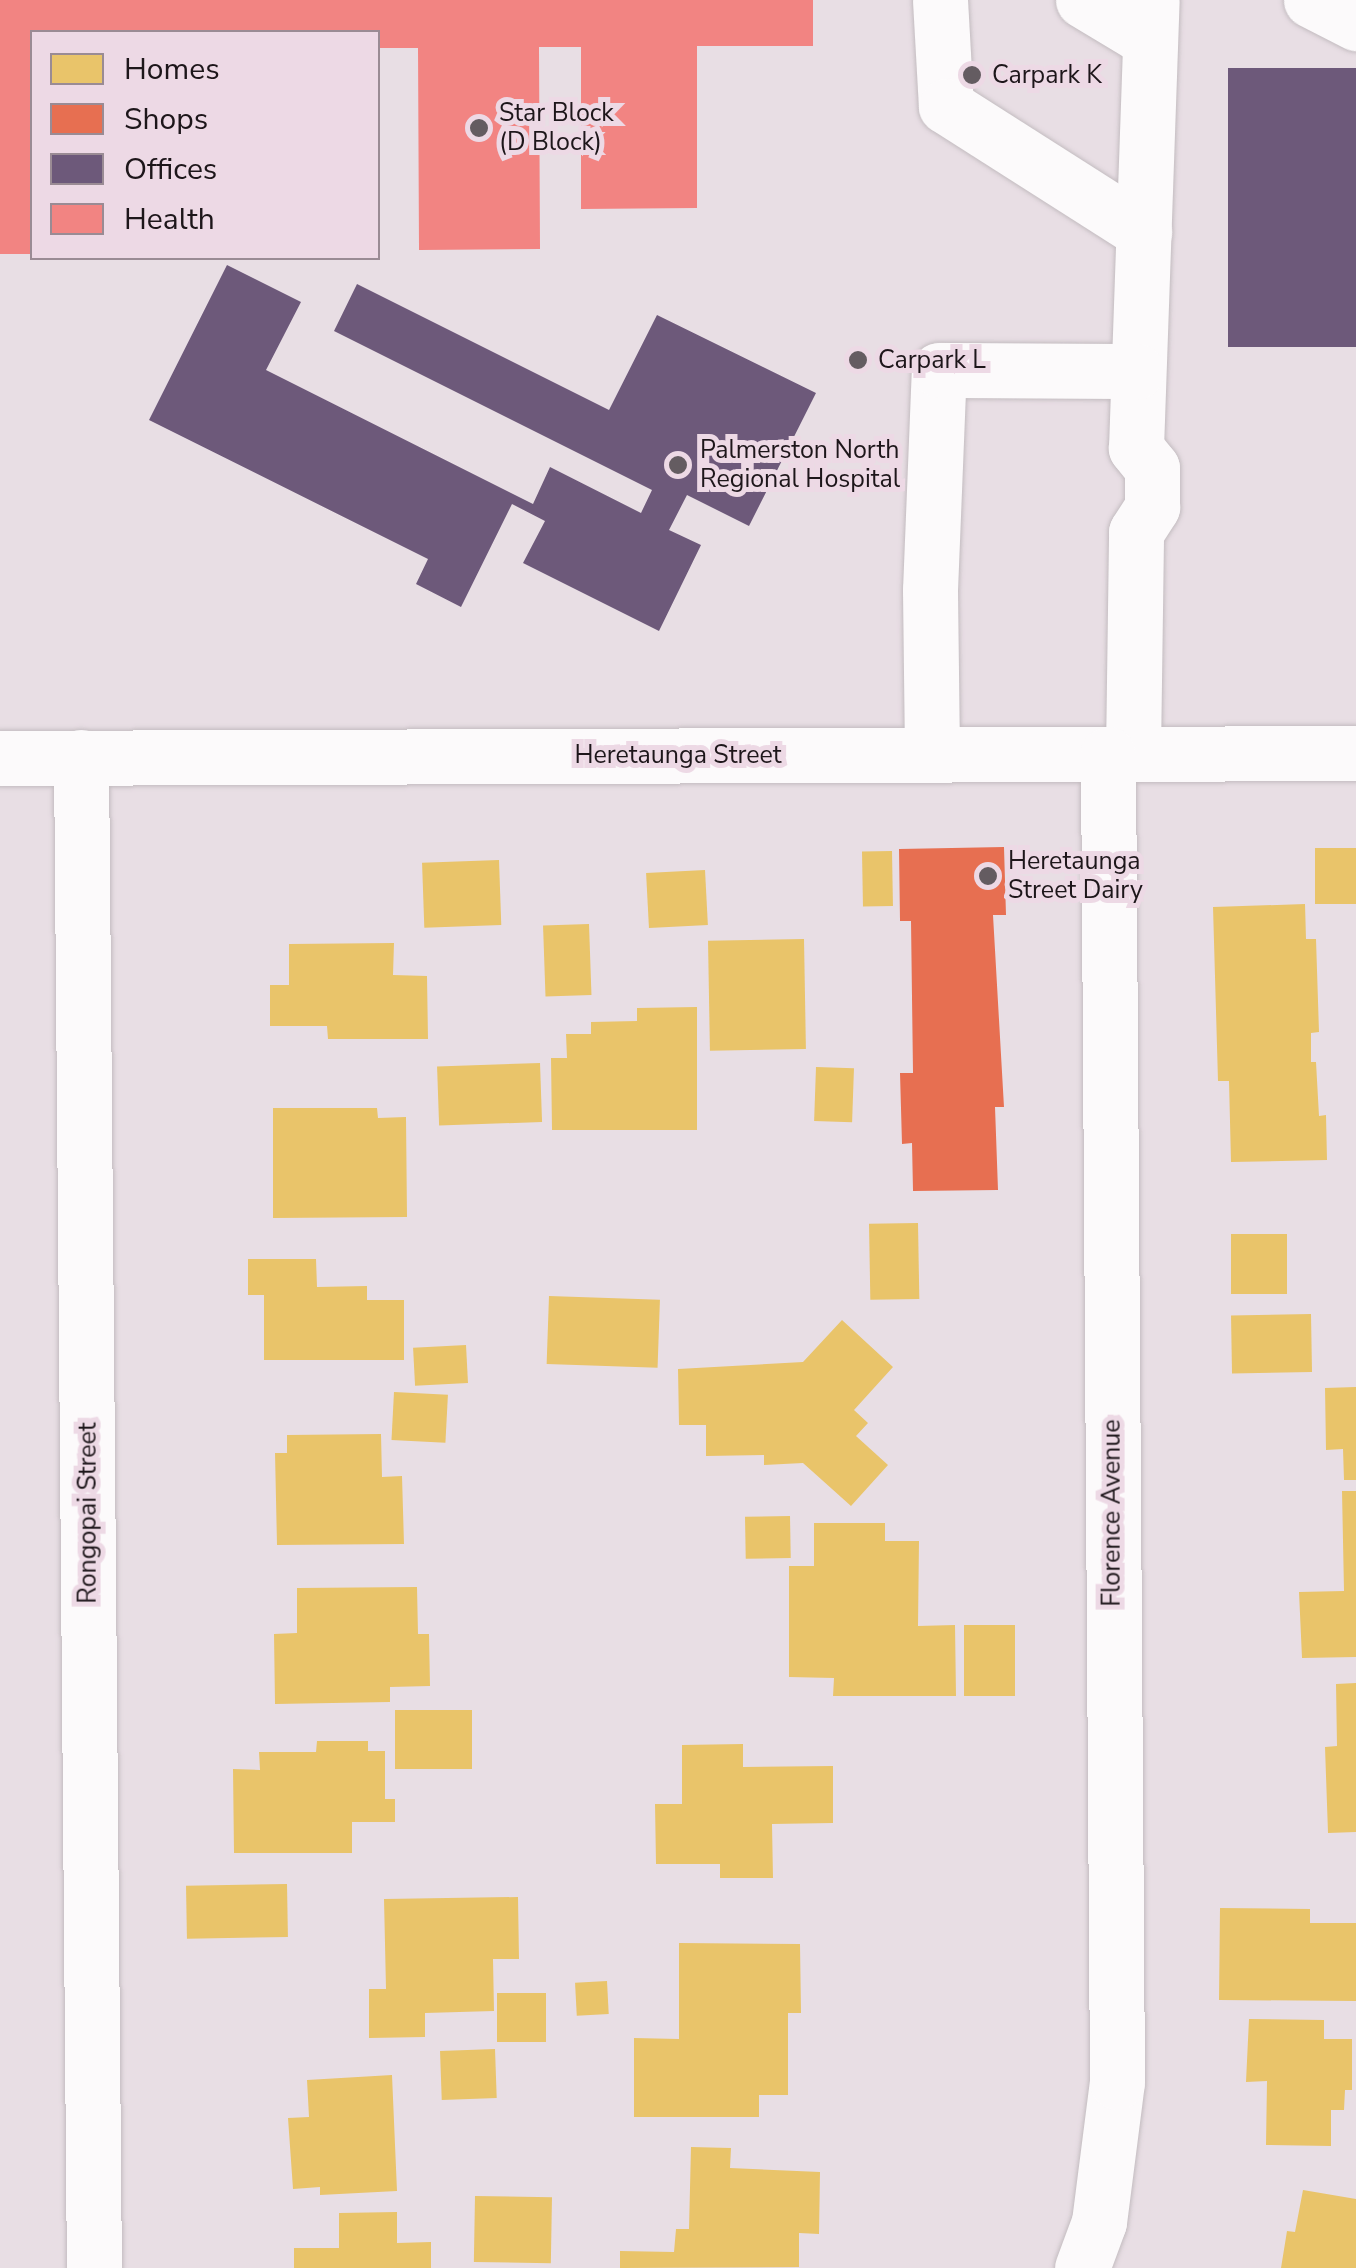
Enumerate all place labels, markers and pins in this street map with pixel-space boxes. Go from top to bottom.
place label: Carpark K [992,60,1102,90]
marker: Carpark K [961,64,983,86]
place label: Star Block (D Block) [499,99,614,158]
marker: Star Block (D Block) [468,117,490,139]
place label: Carpark L [878,345,986,375]
marker: Carpark L [847,349,869,371]
place label: Palmerston North Regional Hospital [700,436,900,495]
marker: Palmerston North Regional Hospital [665,452,691,478]
place label: Heretaunga Street Dairy [1008,847,1143,906]
marker: Heretaunga Street Dairy [977,865,999,887]

